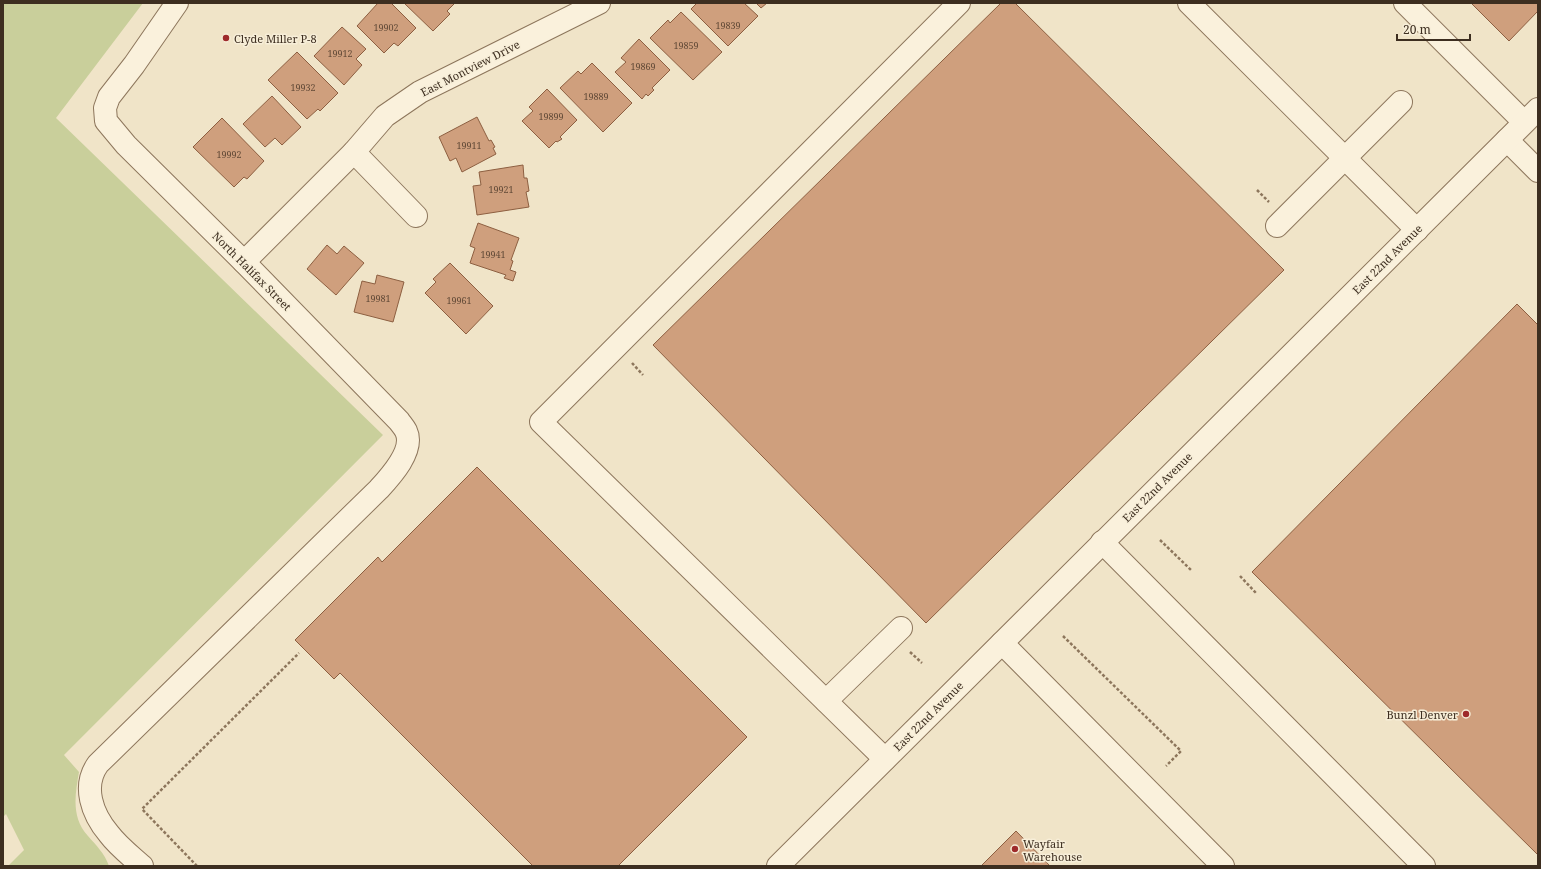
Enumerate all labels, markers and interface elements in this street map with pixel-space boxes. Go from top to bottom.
scale bar [1397,16,1470,42]
house number: 19839 [715,19,741,32]
house number: 19902 [373,21,399,34]
text: 20 m [1403,21,1431,38]
place label: Clyde Miller P-8 [234,31,317,46]
marker: Clyde Miller P-8 [221,33,231,43]
street label: East Montview Drive [418,36,522,100]
house number: 19859 [673,39,699,52]
house number: 19912 [327,47,353,60]
house number: 19869 [630,60,656,73]
house number: 19932 [290,81,316,94]
house number: 19889 [583,90,609,103]
house number: 19899 [538,110,564,123]
house number: 19911 [456,139,482,152]
house number: 19992 [216,148,242,161]
house number: 19921 [488,183,514,196]
street label: East 22nd Avenue [1349,221,1425,297]
street label: North Halifax Street [209,228,295,314]
house number: 19941 [480,248,506,261]
house number: 19981 [365,292,391,305]
house number: 19961 [446,294,472,307]
street label: East 22nd Avenue [1119,449,1195,525]
street label: East 22nd Avenue [890,678,966,754]
place label: Bunzl Denver [1386,707,1459,722]
marker: Bunzl Denver [1461,709,1471,719]
place label: Wayfair Warehouse [1023,836,1082,864]
marker: Wayfair Warehouse [1010,844,1020,854]

